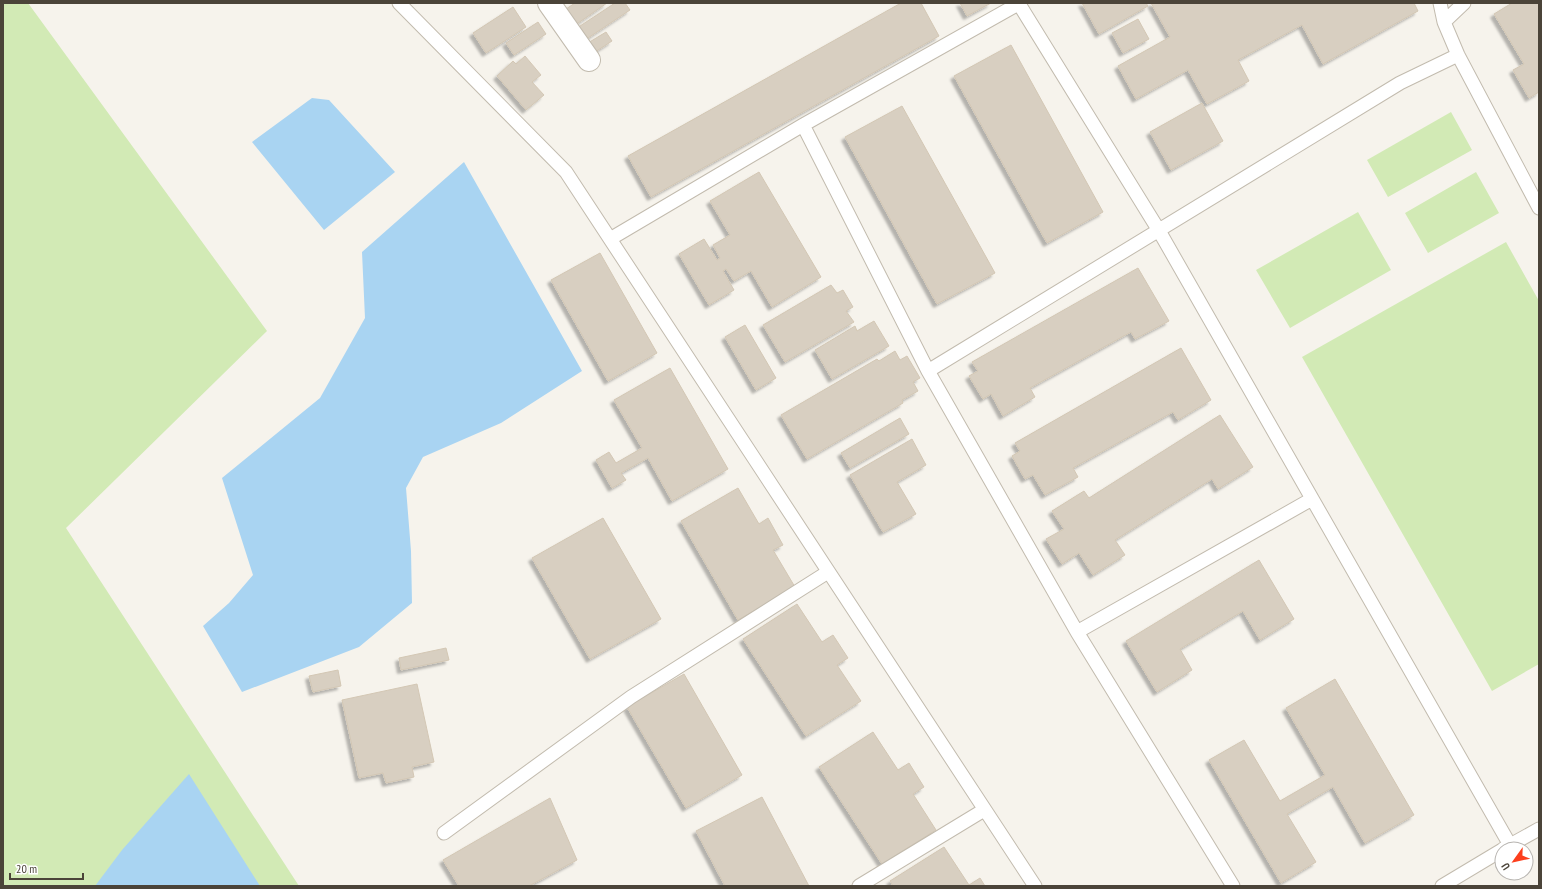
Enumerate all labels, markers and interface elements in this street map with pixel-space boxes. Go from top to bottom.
north arrow [1494,841,1534,881]
scale bar [10,855,83,881]
text: U [1498,860,1513,873]
text: 20 m [16,861,37,876]

